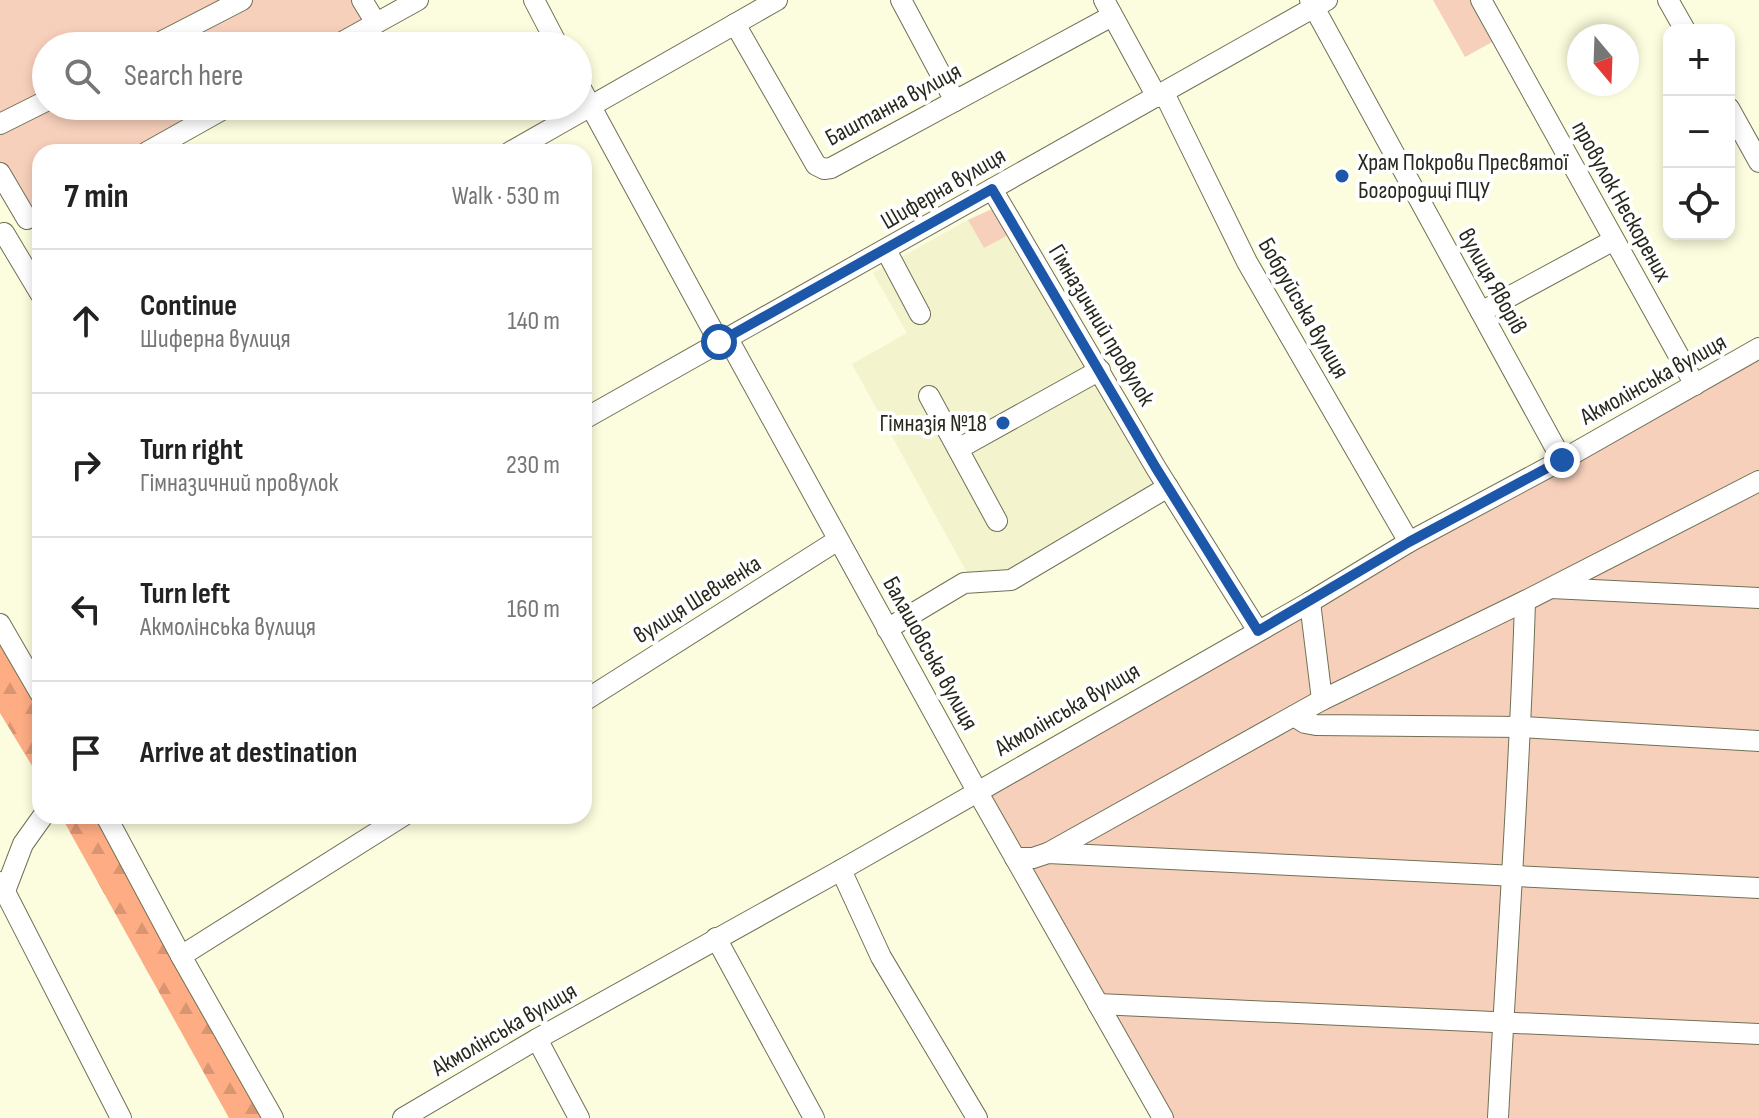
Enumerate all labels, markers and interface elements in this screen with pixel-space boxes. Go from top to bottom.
north arrow [1567,24,1639,96]
map controls [1663,24,1735,240]
button: + [1663,24,1735,96]
search box [32,32,592,120]
icon: search [60,54,104,98]
street label: Баштанна вулиця [820,57,966,152]
text: Search here [124,58,243,94]
button: − [1663,96,1735,168]
street label: провулок Нескорених [1565,116,1678,287]
street label: Шиферна вулиця [876,141,1011,236]
place label: Храм Покрови Пресвятої Богородиці ПЦУ [1357,148,1569,205]
marker: Храм Покрови Пресвятої Богородиці ПЦУ [1333,167,1351,185]
button: locate [1663,168,1735,240]
text: 7 min [64,176,129,217]
text: Walk · 530 m [452,181,560,212]
street label: вулиця Яворів [1452,223,1533,339]
street label: Бобруйська вулиця [1252,233,1356,384]
street label: Гімназичний провулок [1042,239,1162,412]
text: Continue [140,288,237,324]
icon: ahead [64,299,108,343]
text: 140 m [508,306,560,337]
text: Шиферна вулиця [140,324,291,355]
route start [701,324,737,360]
street label: Акмолінська вулиця [1574,327,1731,432]
place label: Гімназія №18 [880,409,987,438]
marker: Гімназія №18 [994,414,1012,432]
text: Turn right [140,432,243,468]
route end [1544,442,1580,478]
icon: right [64,443,108,487]
text: 230 m [506,450,560,481]
text: Гімназичний провулок [140,468,338,499]
street label: вулиця Шевченка [628,549,766,650]
street label: Балашовська вулиця [876,571,985,735]
text: Turn left [140,576,230,612]
icon: left [64,587,108,631]
text: 160 m [507,594,560,625]
text: Акмолінська вулиця [140,612,316,643]
street label: Акмолінська вулиця [989,656,1145,763]
icon: arrive [64,731,108,775]
text: Arrive at destination [140,735,357,771]
street label: Акмолінська вулиця [426,976,582,1083]

